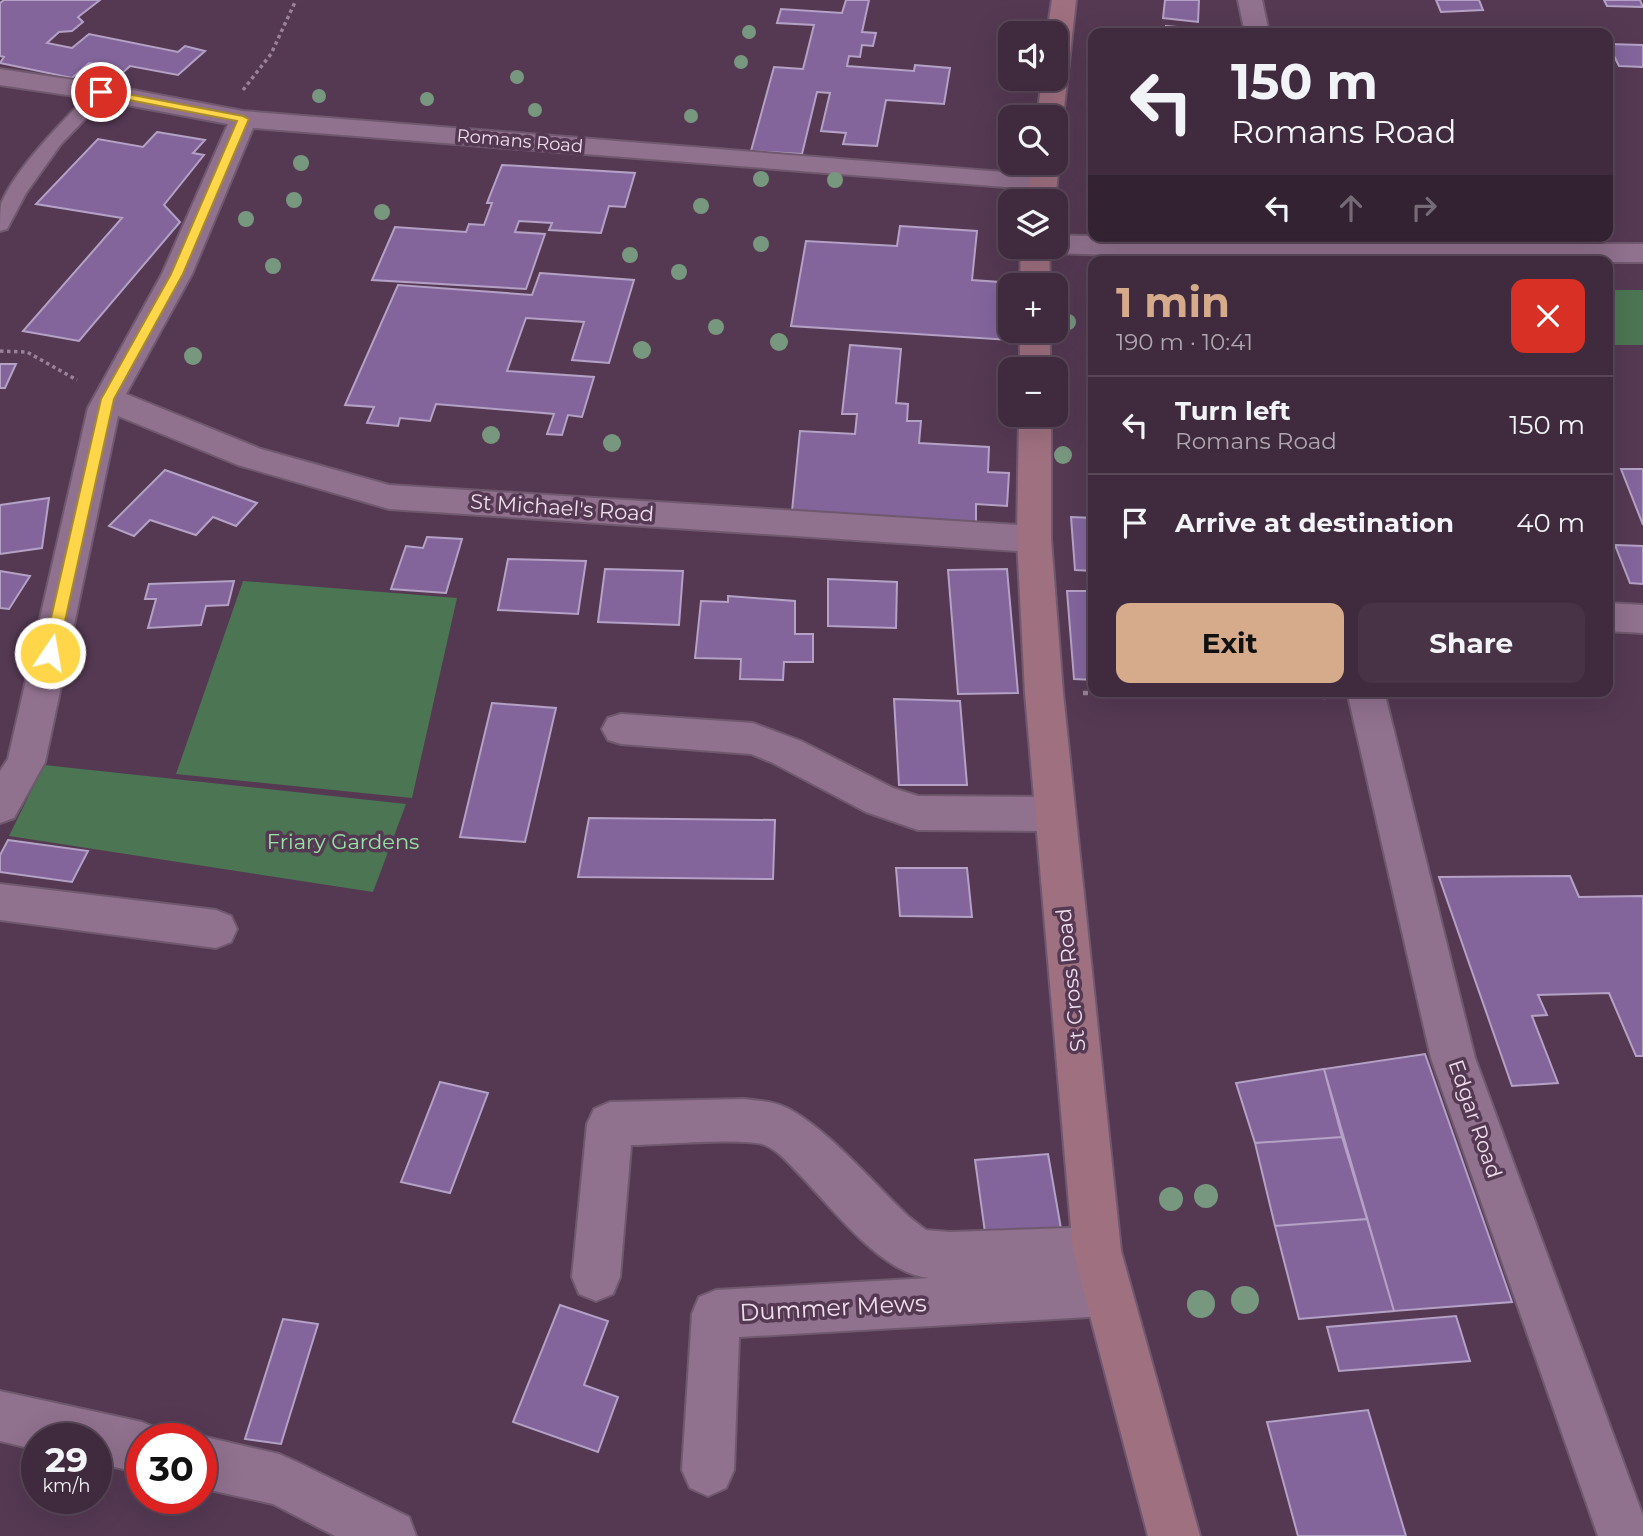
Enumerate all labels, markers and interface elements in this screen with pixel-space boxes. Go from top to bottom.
map controls [998,21,1068,427]
button: sound [998,21,1068,91]
text: 150 m [1231,52,1378,111]
icon: left [1116,56,1207,147]
pin [71,62,131,122]
icon: arrive [82,73,120,111]
button: search [998,105,1068,175]
text: Romans Road [1231,112,1456,151]
street label: Romans Road [456,125,584,157]
button: layers [998,189,1068,259]
icon: left [1259,189,1297,227]
icon: ahead [1332,189,1370,227]
icon: right [1405,189,1443,227]
button: + [998,273,1068,343]
text: 1 min [1116,276,1230,328]
button: close [1511,279,1585,353]
text: 190 m · 10:41 [1116,328,1253,356]
button: − [998,357,1068,427]
text: Turn left [1175,395,1291,427]
icon: left [1116,406,1154,444]
text: 150 m [1509,409,1585,441]
text: Romans Road [1175,427,1337,455]
street label: St Michael's Road [469,489,655,526]
icon: arrive [1116,504,1154,542]
text: Arrive at destination [1175,507,1454,539]
text: 40 m [1516,507,1585,539]
button: Exit [1116,603,1344,683]
button: Share [1358,603,1585,683]
position arrow [13,616,87,690]
park label: Friary Gardens [267,829,419,854]
street label: St Cross Road [1051,907,1090,1053]
street label: Edgar Road [1444,1056,1507,1181]
street label: Dummer Mews [739,1288,927,1327]
speed limit sign: 30 [126,1423,217,1514]
text: 29 [45,1438,88,1481]
text: km/h [42,1475,91,1497]

